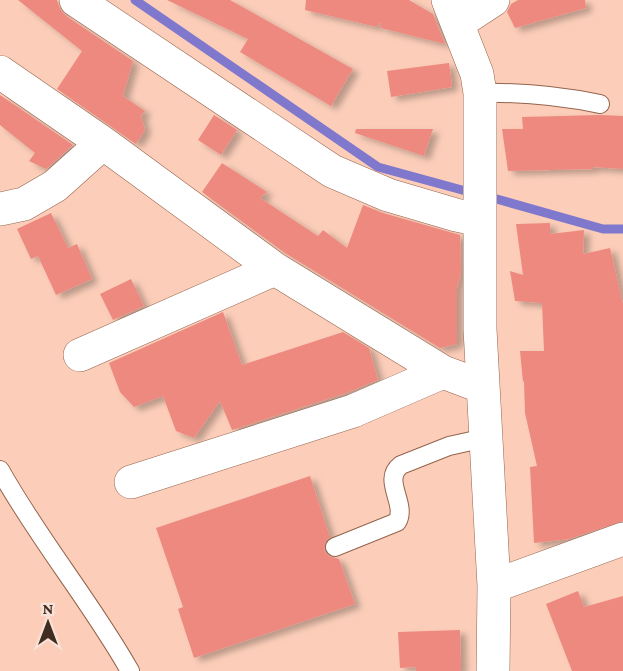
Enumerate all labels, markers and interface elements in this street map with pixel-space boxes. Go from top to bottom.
north arrow [18,593,78,653]
text: N [43,600,54,617]

